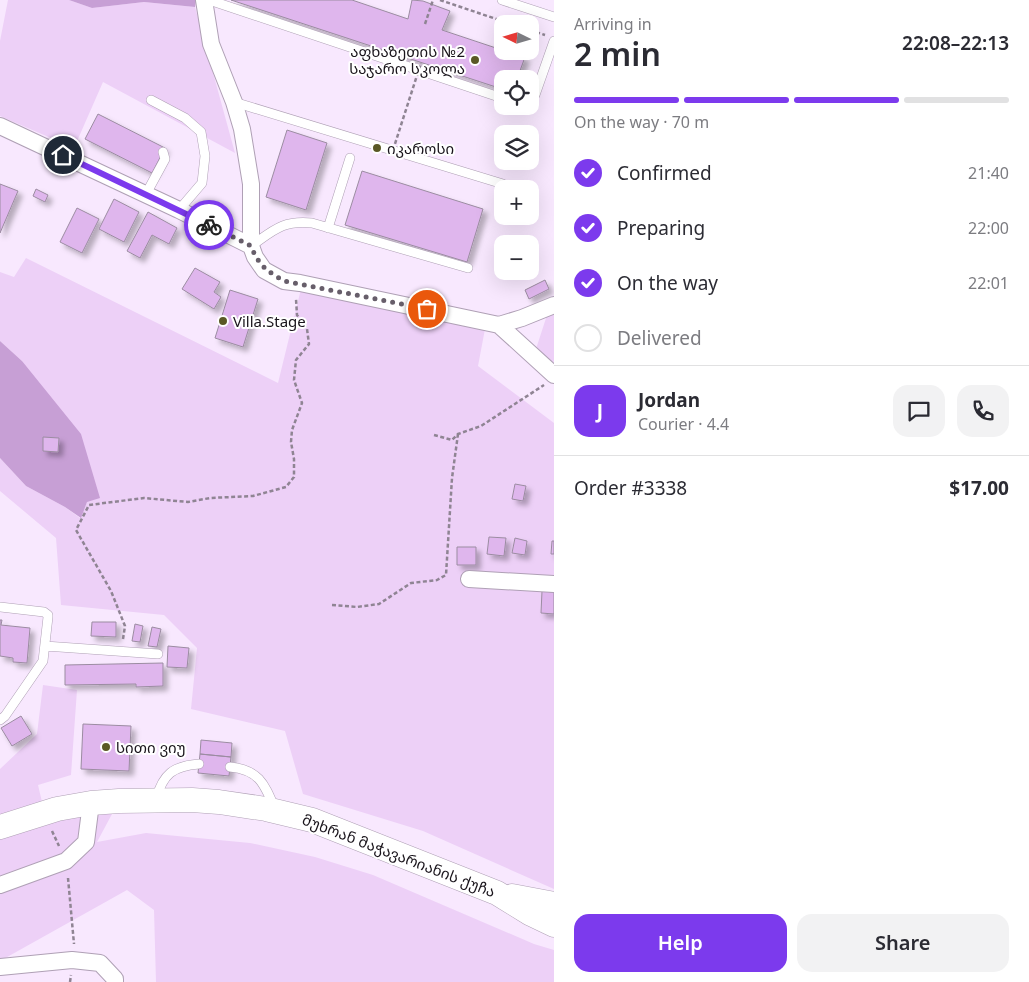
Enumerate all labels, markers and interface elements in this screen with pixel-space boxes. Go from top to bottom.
text: Arriving in [574,13,652,35]
north arrow [494,15,539,60]
map controls [494,15,539,280]
text: 22:08–22:13 [902,30,1009,56]
text: 2 min [574,32,661,75]
place label: აფხაზეთის №2 საჯარო სკოლა [349,41,465,78]
marker: აფხაზეთის №2 საჯარო სკოლა [469,54,481,66]
button: locate [494,70,539,115]
text: On the way · 70 m [574,111,709,133]
button: layers [494,125,539,170]
pin [42,134,84,176]
place label: იკაროსი [387,138,454,158]
icon: home [49,141,77,169]
marker: იკაროსი [371,142,383,154]
icon: check [574,159,602,187]
text: Confirmed [617,160,712,186]
text: 21:40 [968,162,1009,184]
button: + [494,180,539,225]
courier [184,200,234,250]
icon: bike [195,211,223,239]
icon: check [574,214,602,242]
text: Preparing [617,215,705,241]
text: 22:00 [968,217,1009,239]
button: − [494,235,539,280]
icon: check [574,269,602,297]
text: On the way [617,270,718,296]
text: 22:01 [968,272,1009,294]
pin [406,288,448,330]
icon: bag [413,295,441,323]
place label: Villa.Stage [233,311,306,331]
marker: Villa.Stage [217,315,229,327]
text: Delivered [617,325,702,351]
button: chat [893,385,945,437]
button: phone [957,385,1009,437]
text: Jordan [638,387,700,413]
text: J [597,398,603,424]
text: Courier · 4.4 [638,413,729,435]
text: Order #3338 [574,475,687,501]
text: $17.00 [949,475,1009,501]
place label: სითი ვიუ [116,737,186,757]
marker: სითი ვიუ [100,741,112,753]
street label: მუხრან მაჭავარიანის ქუჩა [300,809,498,901]
button: Help [574,914,787,972]
button: Share [797,914,1009,972]

